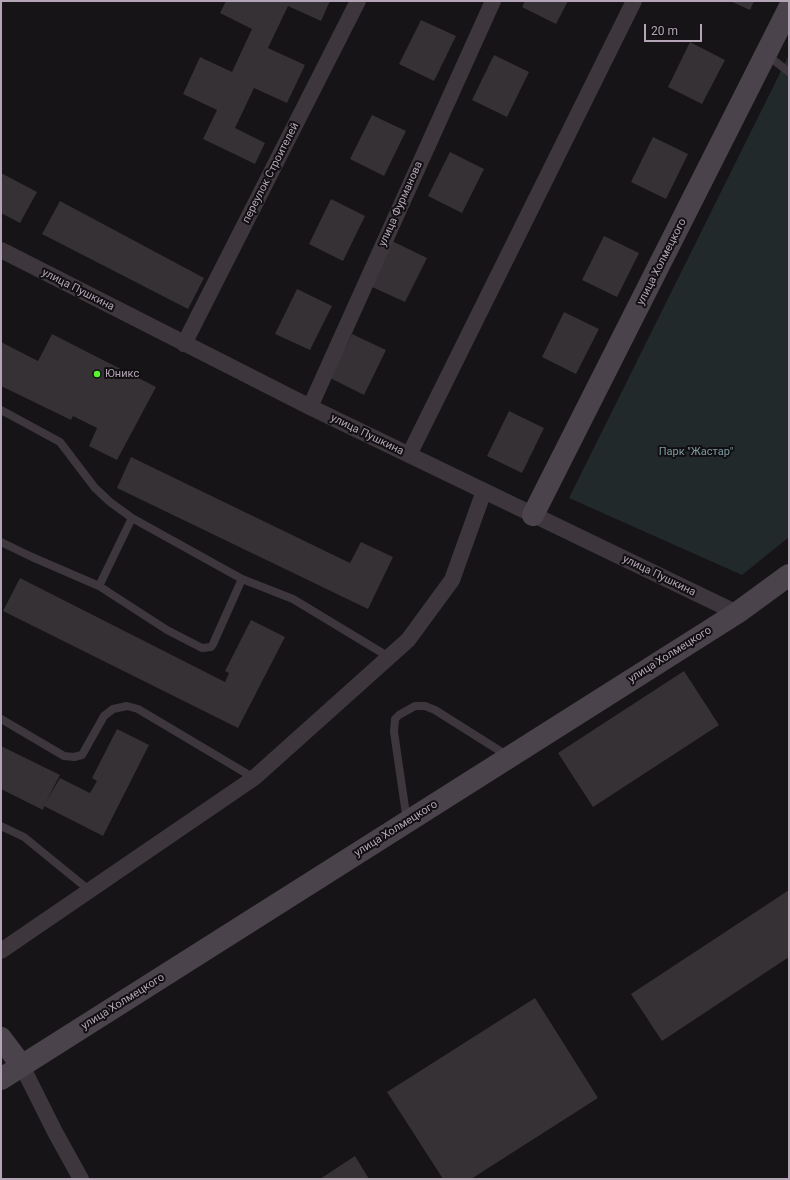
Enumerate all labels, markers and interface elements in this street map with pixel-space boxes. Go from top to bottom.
scale bar [646,16,704,42]
text: 20 m [651,24,678,38]
street label: переулок Строителей [240,121,302,225]
street label: улица Фурманова [376,159,426,249]
street label: улица Холмецкого [634,216,690,308]
street label: улица Пушкина [40,266,116,314]
place label: Юникс [105,367,139,381]
marker: Юникс [92,369,102,379]
street label: улица Пушкина [328,412,406,458]
park label: Парк "Жастар" [659,445,733,459]
street label: улица Пушкина [620,553,698,599]
street label: улица Холмецкого [626,624,714,686]
street label: улица Холмецкого [352,798,440,860]
street label: улица Холмецкого [79,971,167,1033]

